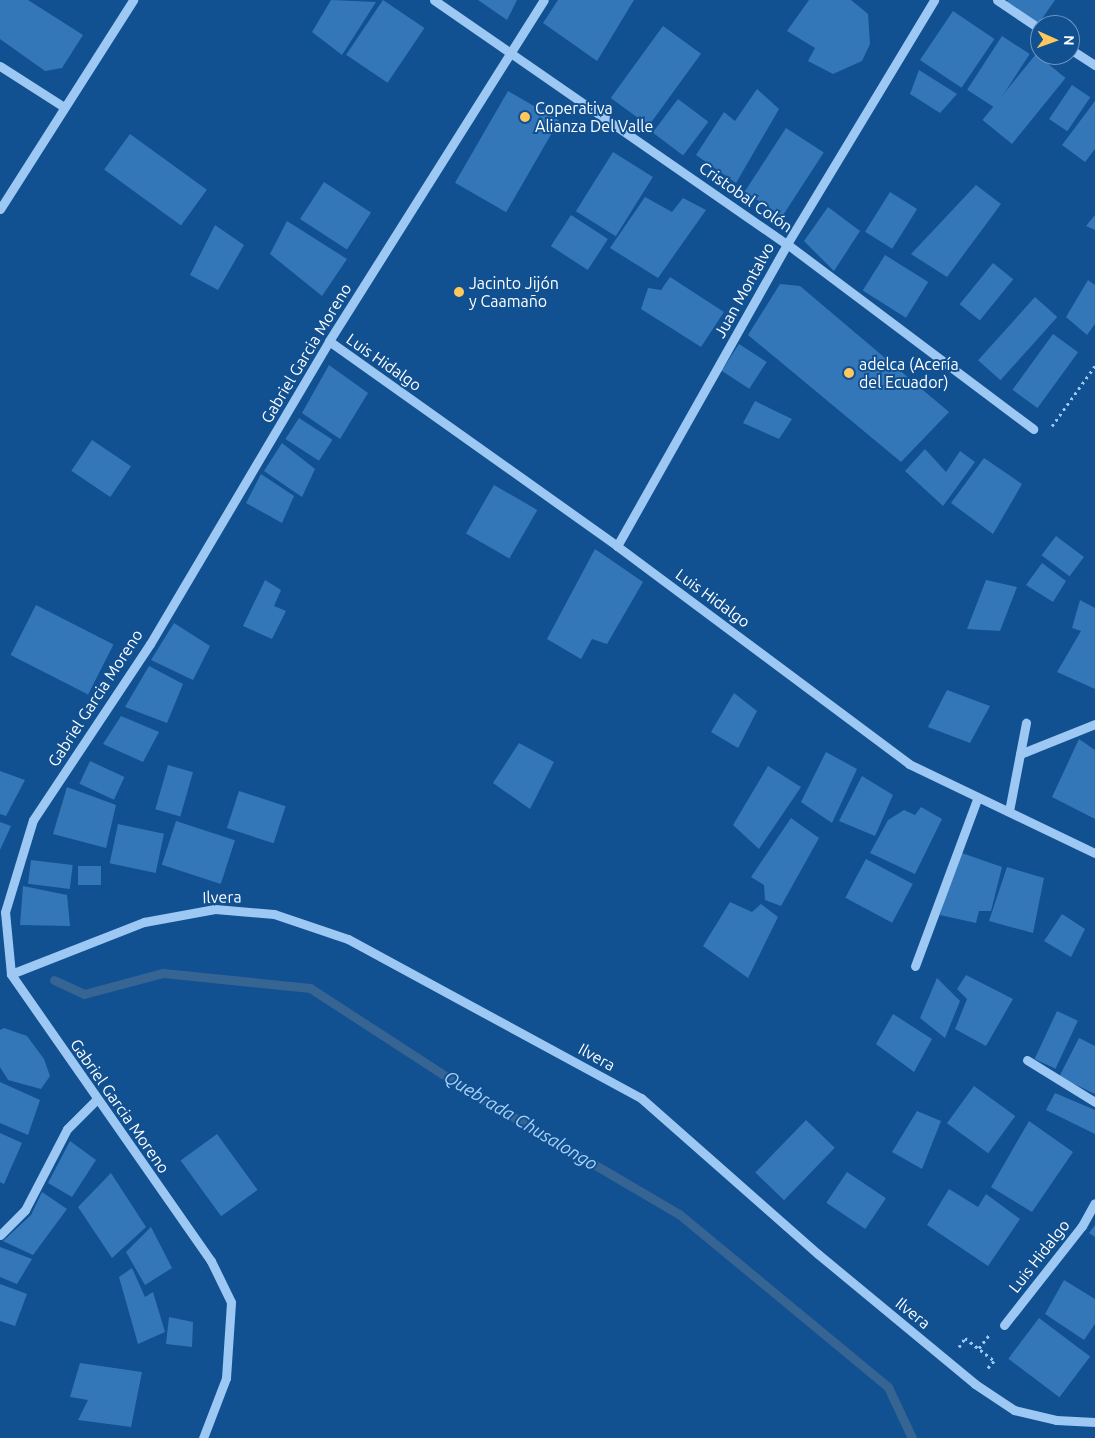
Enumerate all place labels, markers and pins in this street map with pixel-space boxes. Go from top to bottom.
place label: Coperativa Alianza Del Valle [535,98,653,136]
marker: Coperativa Alianza Del Valle [519,111,531,123]
place label: Jacinto Jijón y Caamaño [469,273,559,311]
marker: Jacinto Jijón y Caamaño [453,286,465,298]
place label: adelca (Acería del Ecuador) [859,354,959,392]
marker: adelca (Acería del Ecuador) [843,367,855,379]

